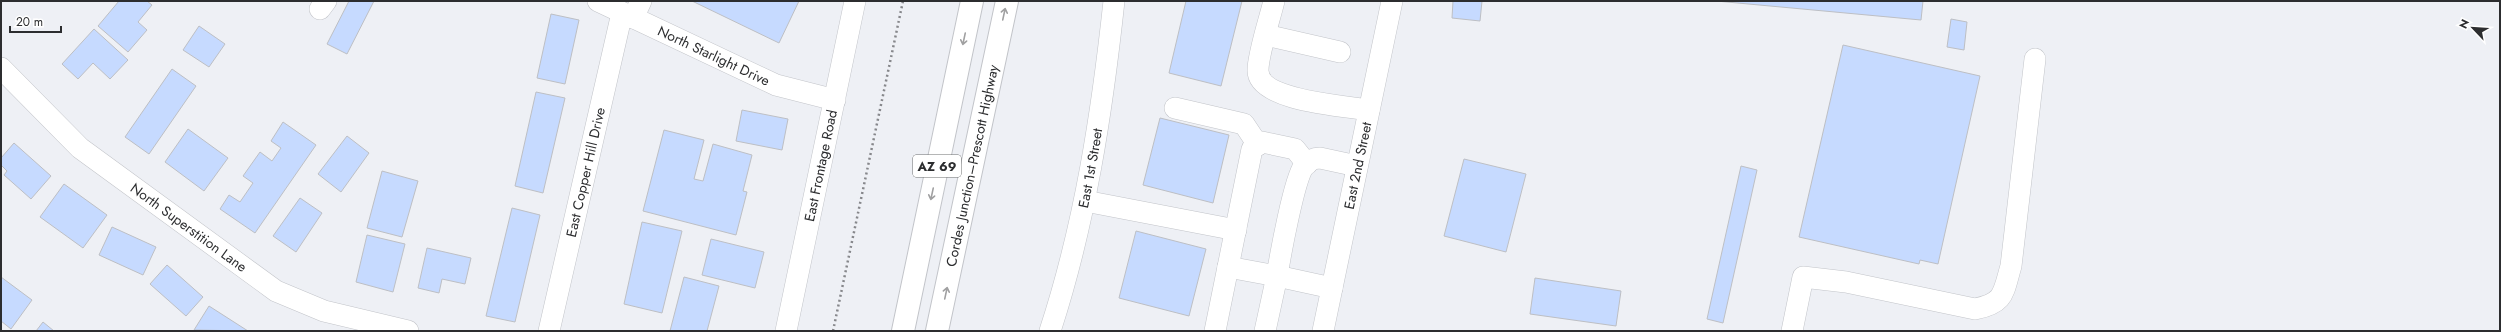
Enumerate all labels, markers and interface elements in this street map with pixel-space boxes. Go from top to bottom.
scale bar [10,8,61,34]
one-way arrow [1000,8,1008,21]
north arrow [2453,8,2493,48]
text: 20 m [16,13,43,31]
text: N [2455,16,2473,31]
street label: North Starlight Drive [654,21,773,91]
one-way arrow [959,32,967,45]
street label: Cordes Junction–Prescott Highway [941,62,1003,268]
street label: East Copper Hill Drive [561,105,610,239]
street label: East Frontage Road [799,108,842,223]
street label: East 2nd Street [1339,120,1377,211]
street label: East 1st Street [1073,126,1107,210]
road number: AZ 69 [913,155,961,177]
street label: North Superstition Lane [126,178,251,277]
one-way arrow [927,187,935,200]
one-way arrow [942,287,950,300]

